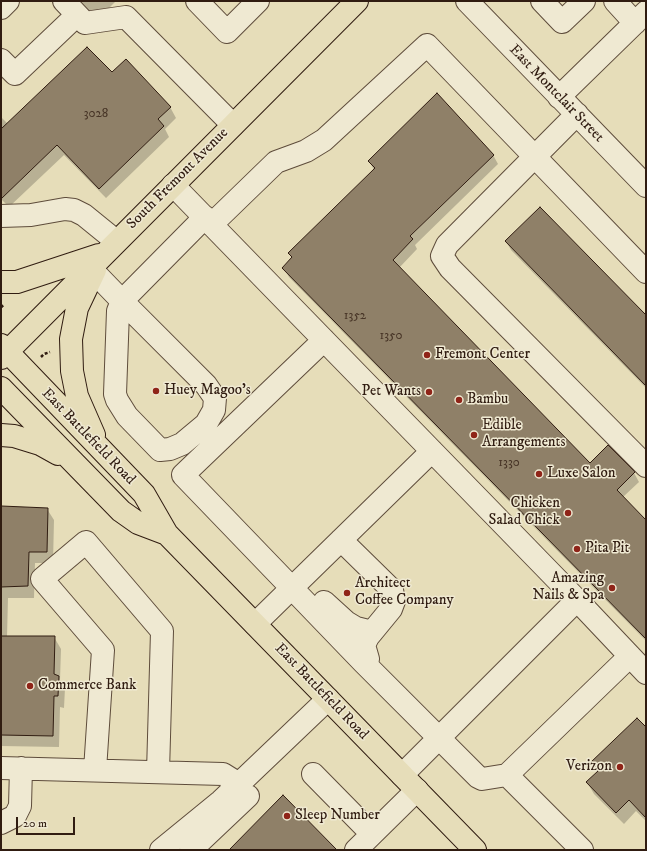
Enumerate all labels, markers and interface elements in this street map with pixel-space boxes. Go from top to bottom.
street label: East Montclair Street [505,41,607,147]
house number: 3028 [84,106,108,122]
street label: South Fremont Avenue [124,125,232,233]
house number: 1352 [344,308,366,324]
house number: 1350 [379,328,403,344]
place label: Fremont Center [435,346,530,364]
marker: Fremont Center [422,350,432,360]
place label: Huey Magoo's [164,382,251,400]
place label: Pet Wants [361,383,421,401]
street label: East Battlefield Road [37,385,139,489]
marker: Huey Magoo's [151,386,161,396]
marker: Pet Wants [424,387,434,397]
place label: Bambu [467,391,508,409]
marker: Bambu [454,395,464,405]
place label: Edible Arrangements [482,417,565,452]
marker: Edible Arrangements [469,430,479,440]
house number: 1330 [498,455,520,471]
place label: Luxe Salon [547,465,616,483]
marker: Luxe Salon [534,469,544,479]
place label: Chicken Salad Chick [489,495,560,530]
marker: Chicken Salad Chick [563,508,573,518]
place label: Pita Pit [585,540,629,558]
marker: Pita Pit [572,544,582,554]
place label: Amazing Nails & Spa [533,570,604,605]
place label: Architect Coffee Company [355,575,454,610]
marker: Amazing Nails & Spa [607,583,617,593]
marker: Architect Coffee Company [342,588,352,598]
street label: East Battlefield Road [270,640,372,744]
place label: Commerce Bank [38,677,137,695]
marker: Commerce Bank [25,681,35,691]
place label: Verizon [566,758,612,776]
marker: Verizon [615,762,625,772]
place label: Sleep Number [295,807,380,825]
scale bar [18,809,77,835]
marker: Sleep Number [282,811,292,821]
text: 20 m [23,816,47,831]

